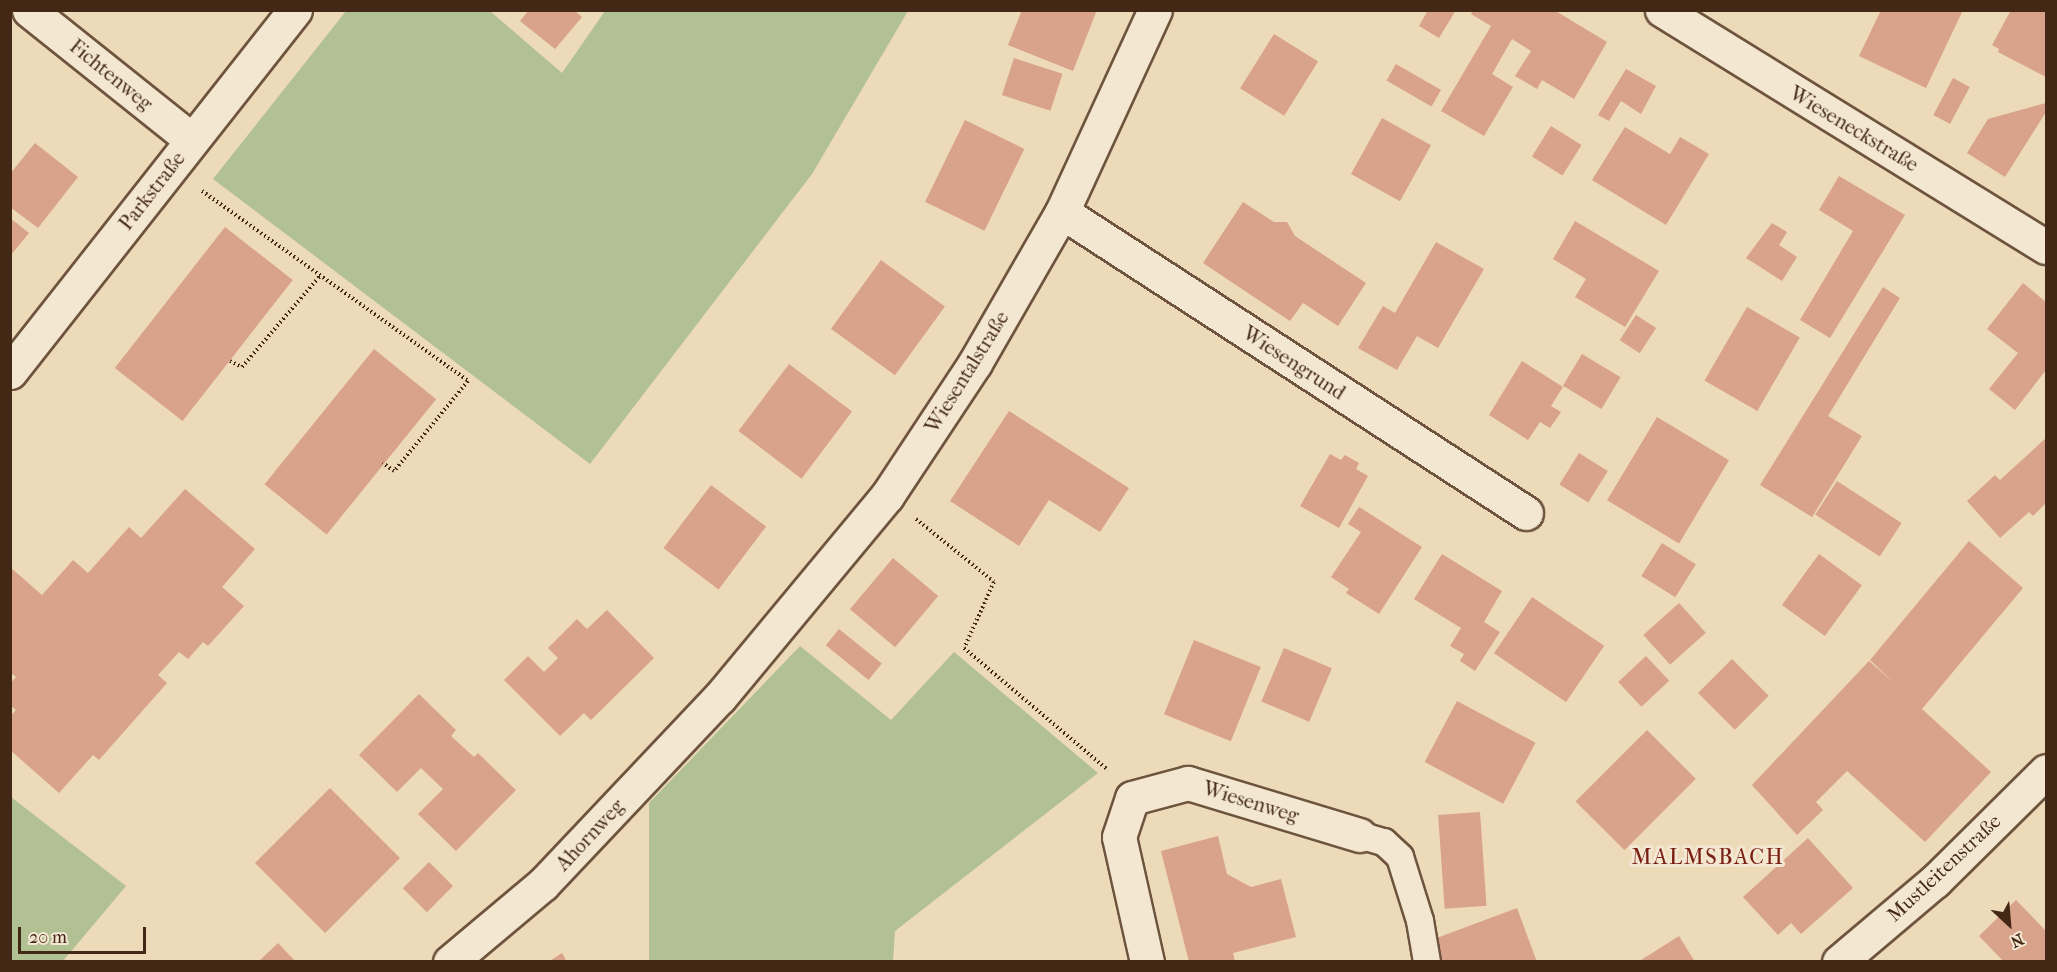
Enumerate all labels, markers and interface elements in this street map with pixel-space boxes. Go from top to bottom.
street label: Fichtenweg [65,34,157,116]
street label: Wieseneckstraße [1785,81,1923,177]
street label: Parkstraße [114,147,190,235]
street label: Wiesentalstraße [920,307,1014,437]
street label: Wiesengrund [1238,321,1350,405]
street label: Wiesenweg [1200,776,1302,828]
street label: Ahornweg [551,794,629,876]
street label: Mustleitenstraße [1882,809,2006,927]
district label: MALMSBACH [1632,845,1784,871]
north arrow [1979,894,2039,954]
scale bar [21,915,148,953]
text: 20 m [29,927,67,948]
text: N [2007,929,2027,952]

